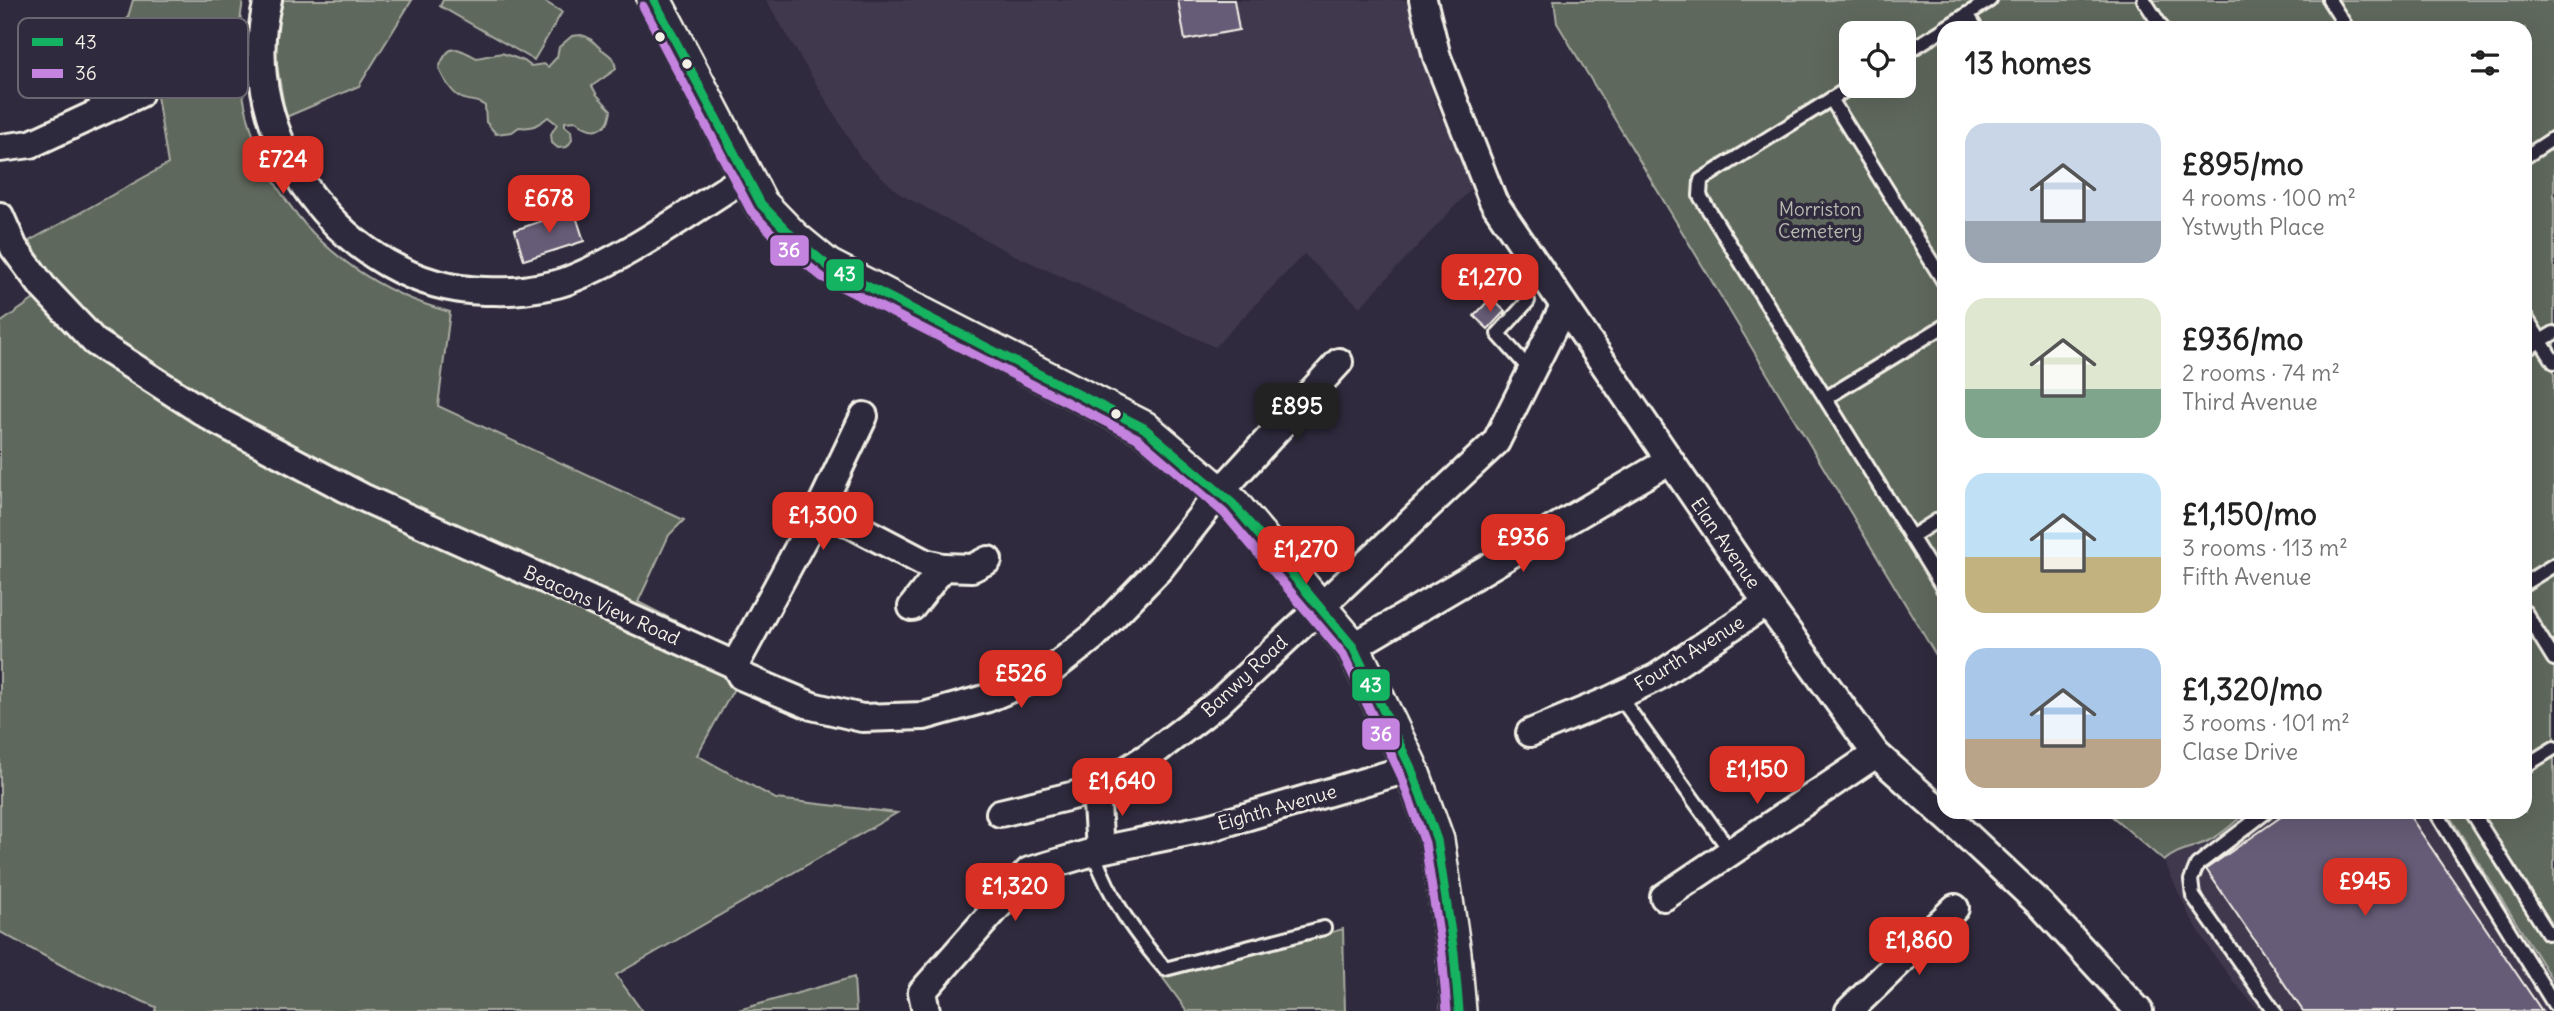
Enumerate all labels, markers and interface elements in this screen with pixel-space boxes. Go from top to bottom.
legend [18,18,248,98]
map controls [1839,21,1916,98]
button: locate [1839,21,1916,98]
text: 43 [75,30,97,54]
unlabelled marker [653,30,667,44]
text: 13 homes [1965,44,2091,82]
icon: filters [2466,44,2504,82]
unlabelled marker [680,57,694,71]
text: 36 [75,61,97,85]
pin: £724 [242,136,324,196]
text: £724 [258,144,308,173]
text: £895/mo [2182,145,2304,183]
icon: home [2021,151,2105,235]
pin: £678 [508,176,590,235]
text: £678 [524,183,574,212]
text: 4 rooms · 100 m² [2182,183,2356,212]
park label: Morriston Cemetery [1778,197,1862,243]
text: Ystwyth Place [2182,212,2325,241]
line badge: 36 [769,234,810,267]
text: 36 [778,238,800,262]
pin: £1,270 [1433,254,1547,314]
line badge: 43 [825,258,865,292]
text: 43 [834,262,856,286]
text: £1,270 [1457,262,1523,291]
text: £936/mo [2182,320,2303,358]
icon: home [2021,326,2105,410]
text: 2 rooms · 74 m² [2182,358,2340,387]
pin: £895 [1256,384,1338,443]
text: Third Avenue [2182,387,2318,416]
text: £895 [1271,391,1323,420]
unlabelled marker [1109,407,1123,421]
pin: £1,300 [766,492,880,552]
street label: Elan Avenue [1686,493,1766,593]
text: £1,150/mo [2182,495,2317,533]
text: £1,300 [788,500,858,529]
icon: home [2021,501,2105,585]
pin: £936 [1482,514,1564,574]
text: £936 [1497,522,1549,551]
pin: £1,270 [1249,526,1363,586]
text: 3 rooms · 113 m² [2182,533,2348,562]
text: £1,270 [1273,534,1339,563]
street label: Beacons View Road [520,560,684,650]
text: Fifth Avenue [2182,562,2311,591]
street label: Fourth Avenue [1630,610,1748,696]
street label: Banwy Road [1196,630,1292,722]
pin: £526 [980,650,1062,710]
text: £526 [995,658,1047,687]
line badge: 43 [1351,668,1391,702]
text: £1,320/mo [2182,670,2323,708]
text: 43 [1360,673,1382,697]
icon: home [2021,676,2105,760]
text: 3 rooms · 101 m² [2182,708,2350,737]
line badge: 36 [1361,717,1401,751]
text: 36 [1370,722,1392,746]
text: Clase Drive [2182,737,2298,766]
pin: £1,150 [1700,746,1814,806]
text: £1,150 [1726,754,1788,783]
pin: £1,640 [1065,758,1179,818]
text: £1,640 [1088,766,1156,795]
street label: Eighth Avenue [1215,779,1339,835]
pin: £945 [2324,858,2406,918]
pin: £1,320 [958,864,1072,923]
text: £945 [2339,866,2391,895]
text: £1,320 [982,871,1048,900]
pin: £1,860 [1862,918,1976,977]
text: £1,860 [1885,925,1953,954]

